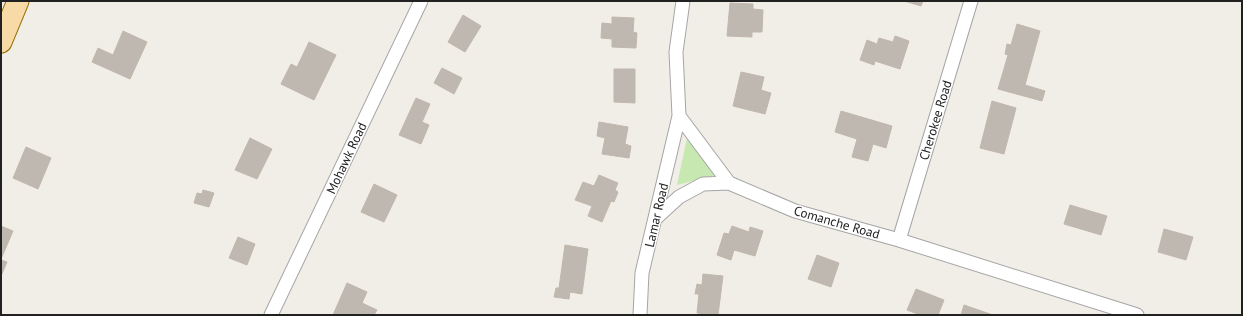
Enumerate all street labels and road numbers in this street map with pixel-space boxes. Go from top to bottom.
street label: Cherokee Road [915,78,956,162]
street label: Mohawk Road [322,120,370,197]
street label: Lamar Road [641,181,672,249]
street label: Comanche Road [792,202,882,243]

